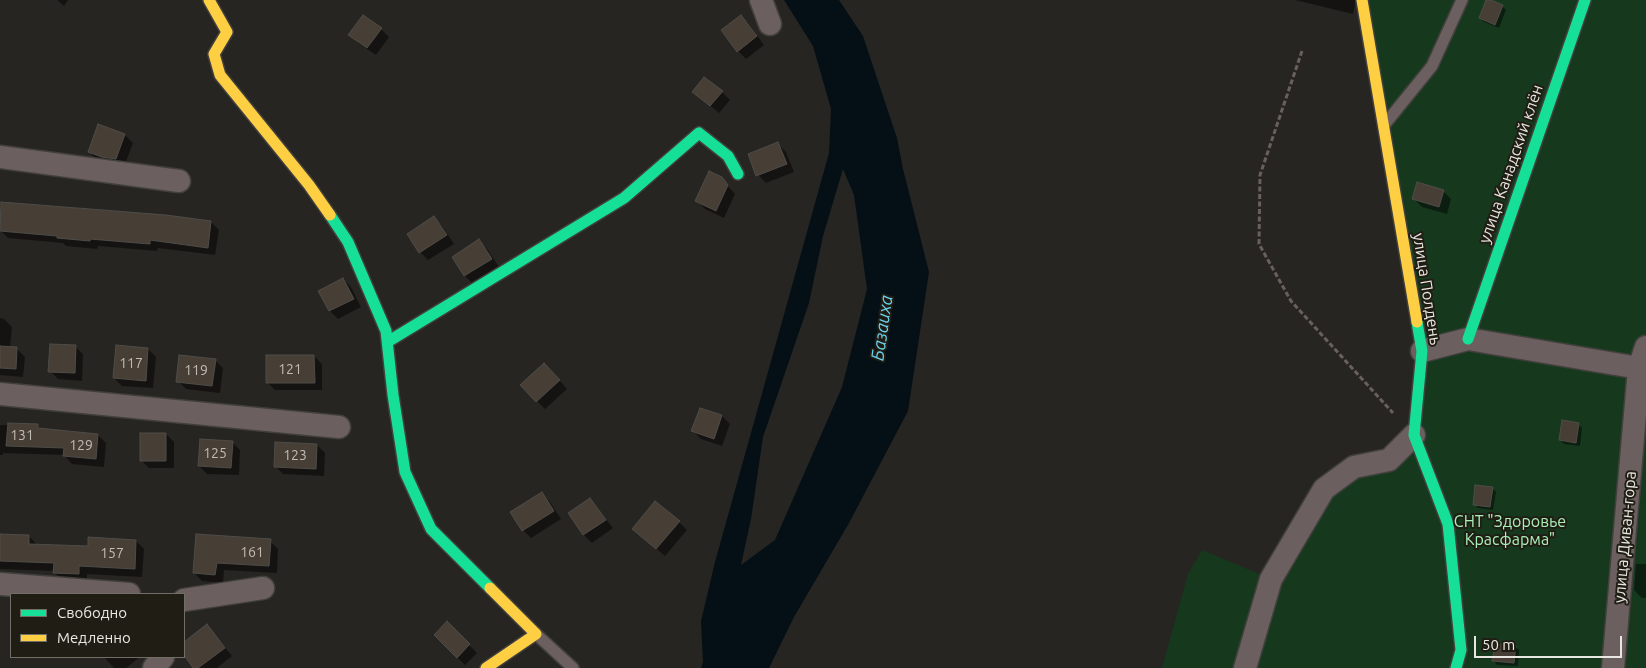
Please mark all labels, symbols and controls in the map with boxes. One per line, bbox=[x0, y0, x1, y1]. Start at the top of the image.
street label: улица Канадский клён bbox=[1475, 82, 1547, 246]
street label: улица Полдень bbox=[1409, 232, 1445, 346]
water label: Базаиха bbox=[867, 294, 897, 362]
house number: 117 bbox=[119, 355, 143, 371]
house number: 121 bbox=[278, 361, 302, 377]
house number: 119 bbox=[184, 362, 208, 378]
house number: 131 bbox=[10, 427, 34, 443]
house number: 129 bbox=[69, 437, 93, 453]
house number: 125 bbox=[203, 445, 227, 461]
house number: 123 bbox=[283, 447, 307, 463]
street label: улица Диван-гора bbox=[1610, 470, 1640, 604]
park label: СНТ "Здоровье Красфарма" bbox=[1454, 512, 1566, 550]
house number: 161 bbox=[240, 544, 264, 560]
house number: 157 bbox=[100, 545, 124, 561]
legend bbox=[10, 593, 185, 658]
text: Свободно bbox=[57, 604, 127, 621]
scale bar bbox=[1476, 626, 1624, 658]
text: Медленно bbox=[57, 629, 131, 646]
text: 50 m bbox=[1482, 636, 1515, 653]

